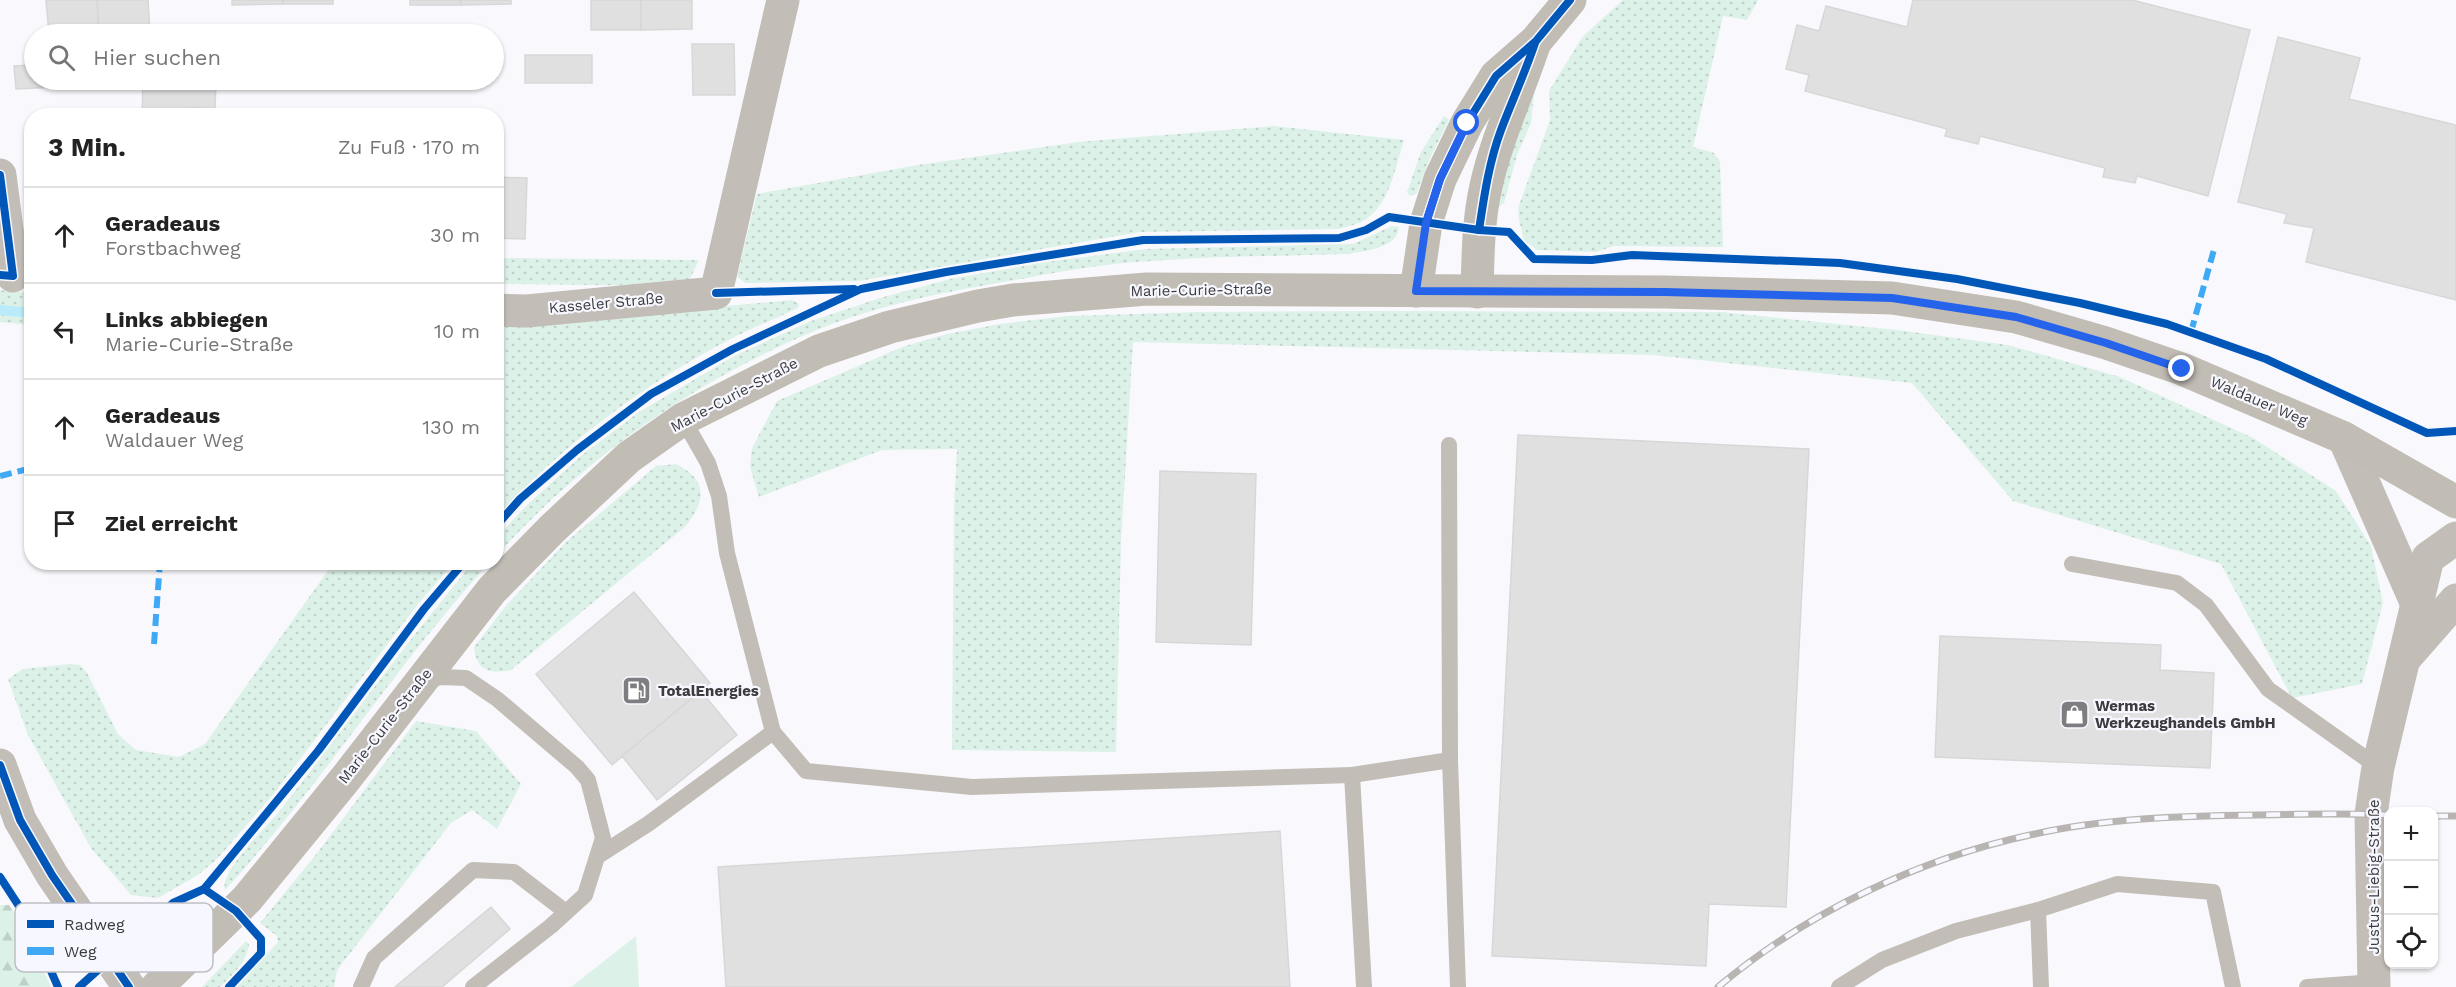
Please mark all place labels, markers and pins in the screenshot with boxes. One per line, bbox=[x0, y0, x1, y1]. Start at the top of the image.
fuel station icon: TotalEnergies bbox=[621, 675, 653, 707]
place label: TotalEnergies bbox=[658, 682, 759, 700]
place label: Wermas Werkzeughandels GmbH bbox=[2095, 697, 2276, 732]
shop icon: Wermas Werkzeughandels GmbH bbox=[2058, 699, 2090, 731]

